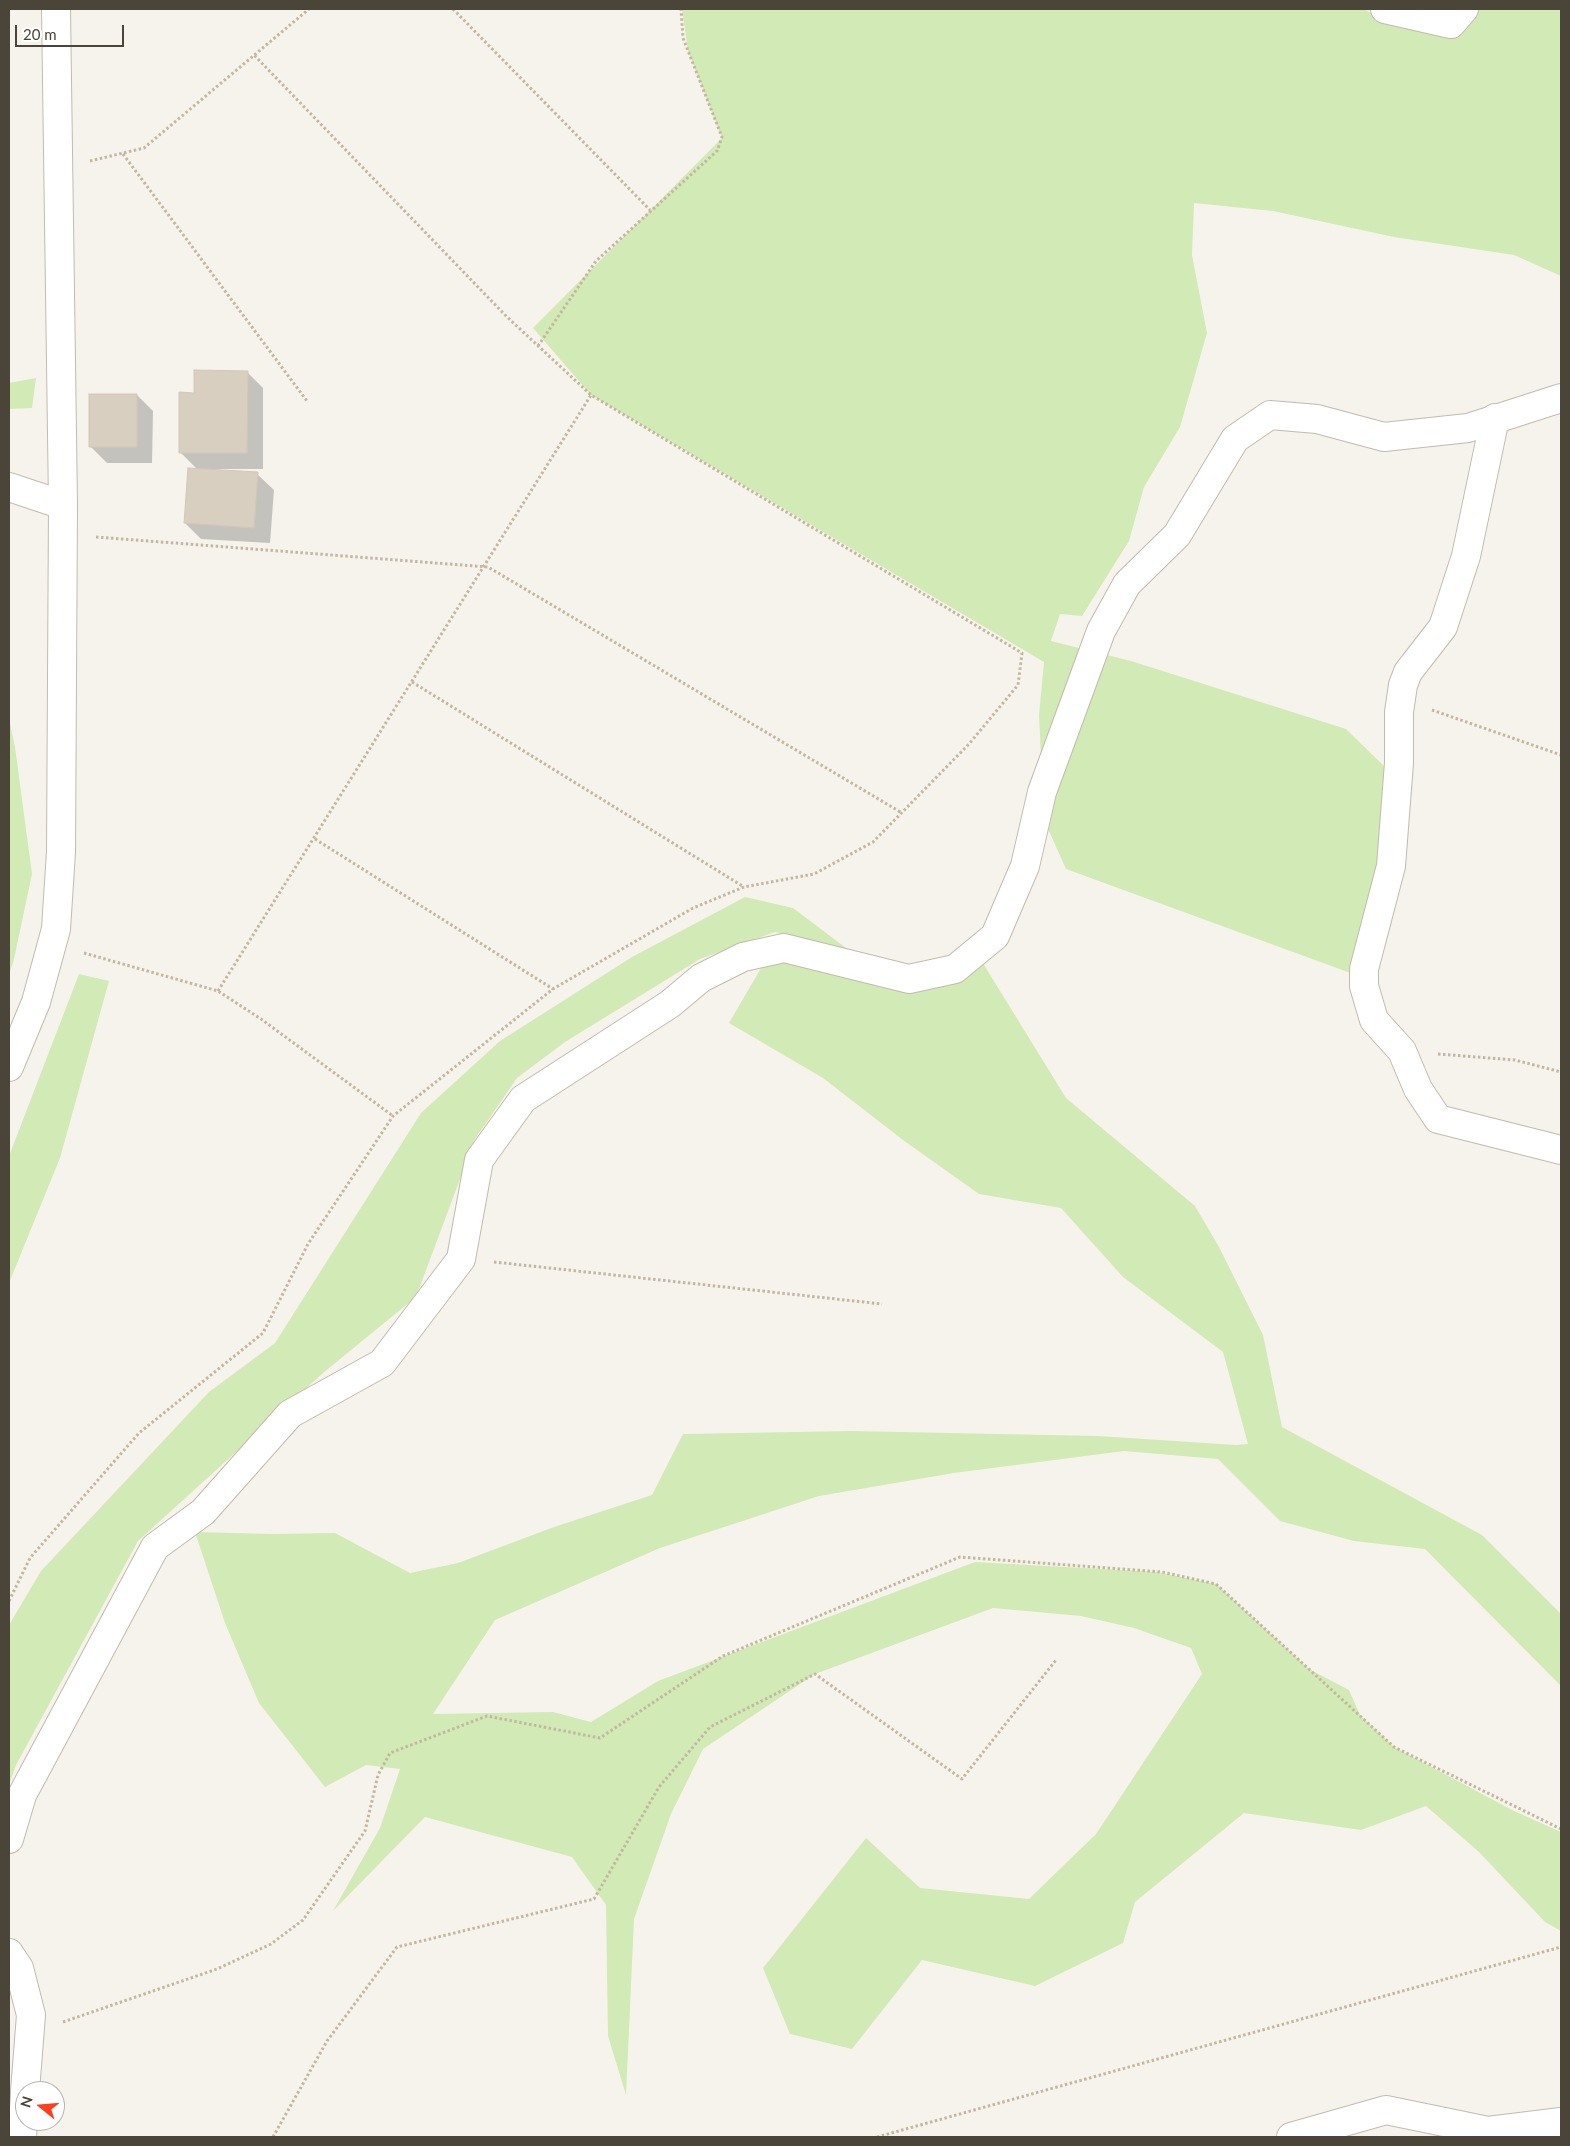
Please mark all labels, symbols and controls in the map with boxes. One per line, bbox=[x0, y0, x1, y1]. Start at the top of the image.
scale bar bbox=[18, 15, 126, 47]
text: 20 m bbox=[23, 25, 57, 43]
north arrow bbox=[15, 2081, 65, 2131]
text: N bbox=[16, 2094, 36, 2109]

